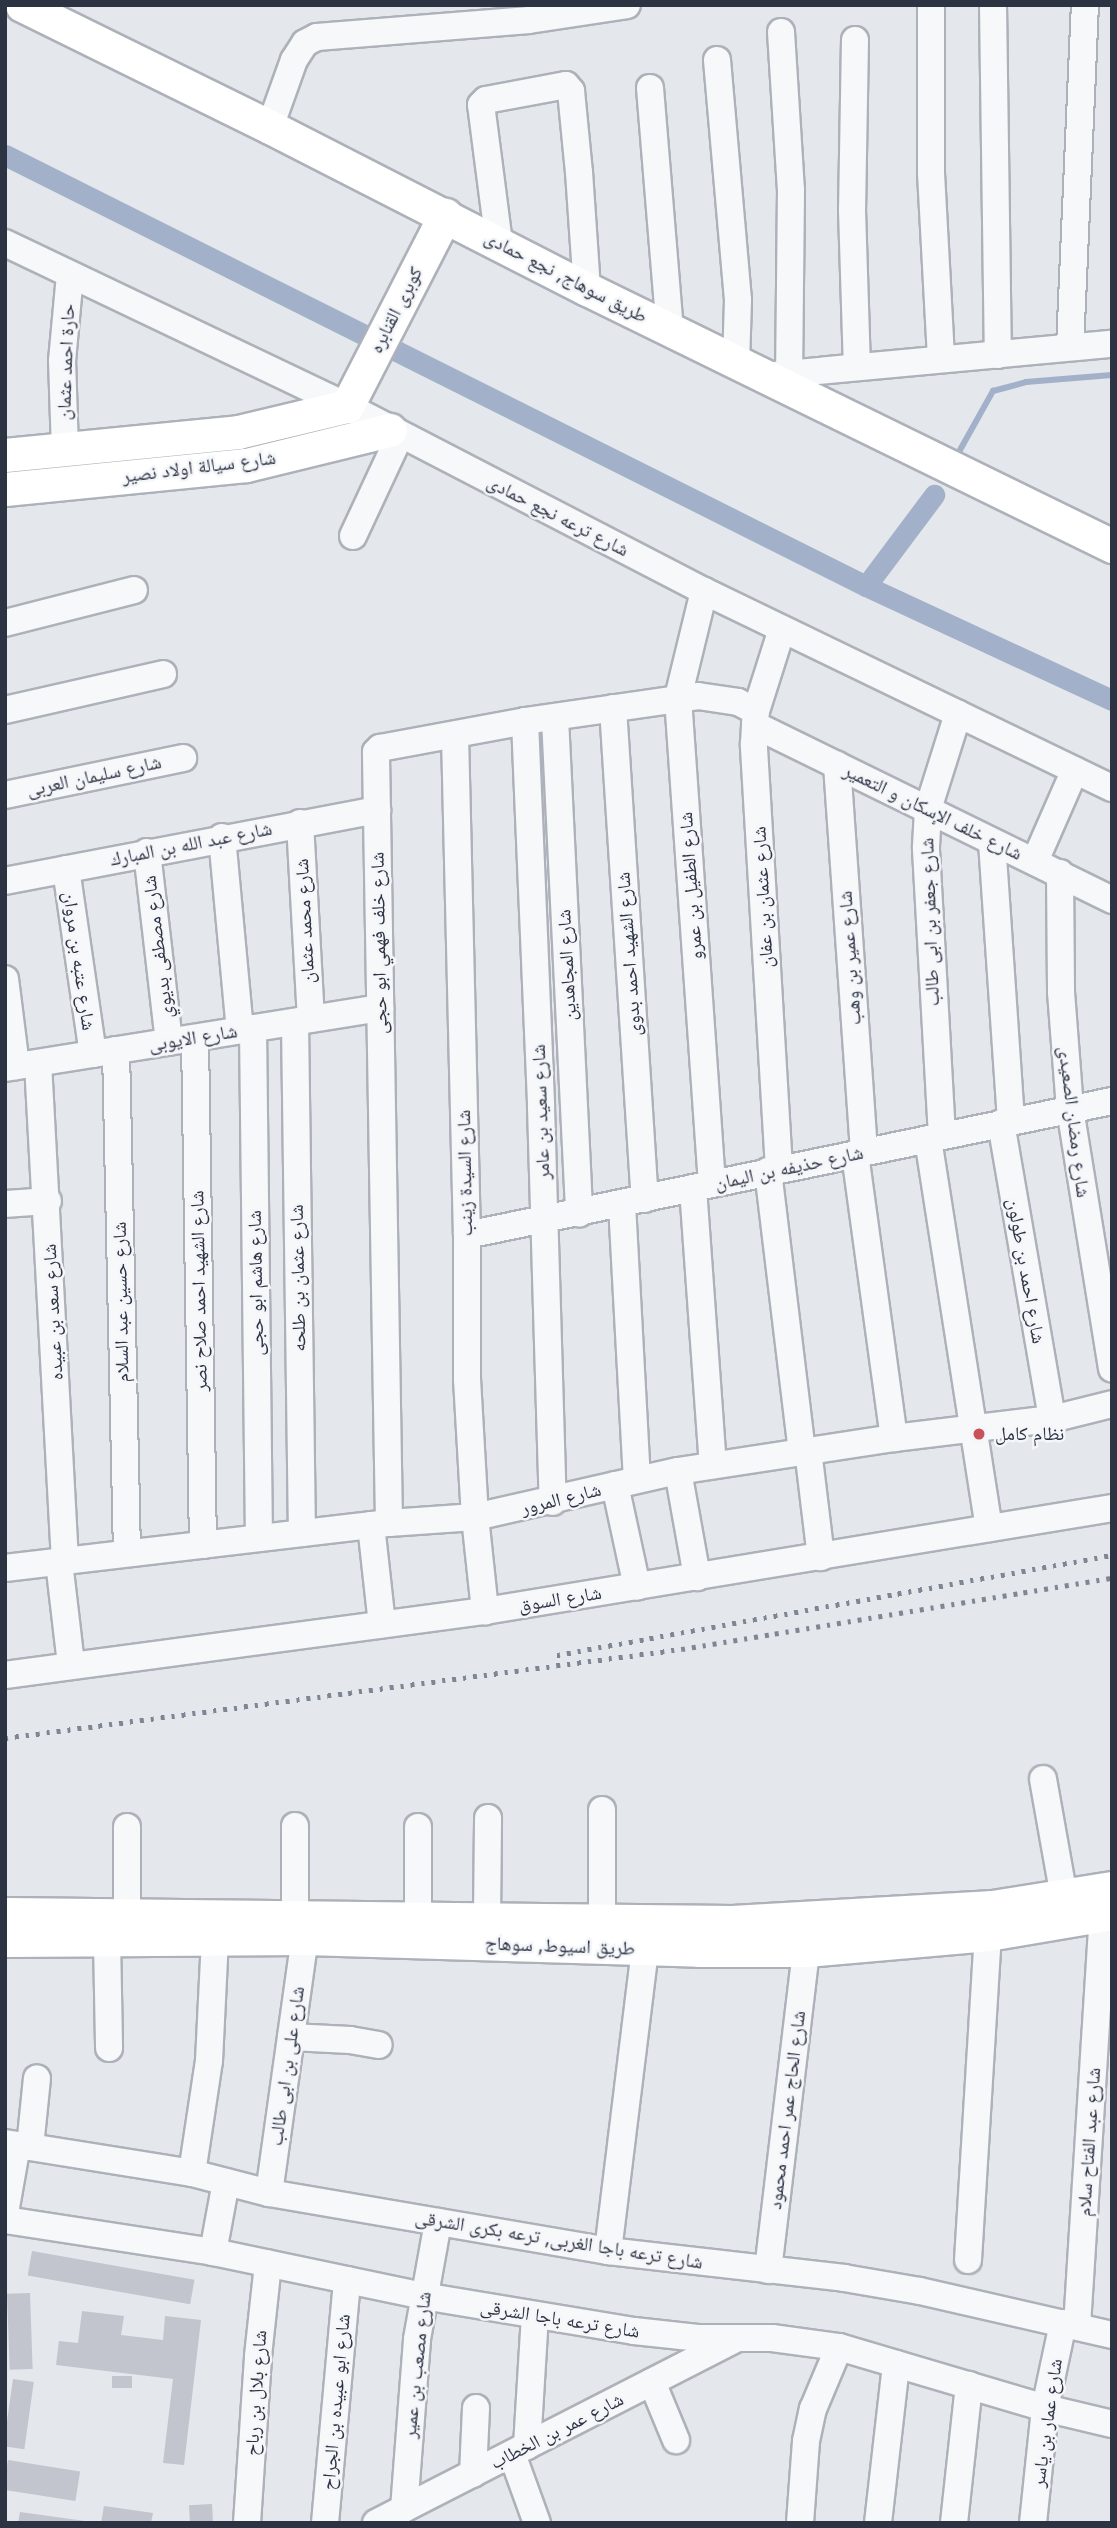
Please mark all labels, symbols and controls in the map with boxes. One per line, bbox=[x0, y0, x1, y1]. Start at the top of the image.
street label: طريق سوهاج, نجع حمادى bbox=[481, 226, 651, 328]
street label: كوبرى القنابره bbox=[365, 263, 427, 357]
street label: حارة احمد عثمان bbox=[53, 303, 79, 421]
street label: شارع سيالة اولاد نصير bbox=[121, 446, 277, 488]
street label: شارع ترعه نجع حمادى bbox=[483, 470, 633, 562]
street label: شارع سليمان العربى bbox=[25, 751, 163, 801]
street label: شارع خلف الإسكان و التعمير bbox=[840, 759, 1026, 865]
street label: شارع الطفيل بن عمرو bbox=[674, 811, 708, 961]
street label: شارع عبد الله بن المبارك bbox=[108, 817, 274, 871]
street label: شارع عثمان بن عفان bbox=[748, 826, 778, 968]
street label: شارع جعفر بن ابى طالب bbox=[916, 837, 944, 1007]
street label: شارع خلف فهمي ابو حجى bbox=[366, 852, 392, 1034]
street label: شارع محمد عثمان bbox=[290, 858, 320, 984]
street label: شارع الشهيد احمد بدوى bbox=[612, 871, 646, 1037]
street label: شارع مصطفى بديوي bbox=[138, 874, 178, 1020]
street label: شارع عتبه بن مروان bbox=[58, 890, 100, 1032]
street label: شارع عمير بن وهب bbox=[834, 890, 866, 1026]
street label: شارع المجاهدين bbox=[553, 909, 581, 1021]
street label: شارع الايوبى bbox=[147, 1020, 239, 1056]
street label: شارع سعيد بن عامر bbox=[527, 1044, 555, 1180]
street label: شارع رمضان الصعيدى bbox=[1053, 1045, 1095, 1199]
street label: شارع السيدة زينب bbox=[452, 1110, 478, 1236]
street label: شارع حذيفه بن اليمان bbox=[713, 1141, 865, 1195]
street label: شارع الشهيد احمد صلاح نصر bbox=[186, 1190, 212, 1392]
street label: شارع احمد بن طولون bbox=[1002, 1196, 1050, 1346]
street label: شارع عثمان بن طلحه bbox=[285, 1204, 311, 1352]
street label: شارع هاشم ابو حجى bbox=[243, 1210, 269, 1356]
street label: شارع حسين عبد السلام bbox=[108, 1221, 134, 1383]
street label: شارع سعد بن عبيده bbox=[38, 1243, 68, 1381]
place label: نظام كامل bbox=[995, 1423, 1064, 1445]
marker: نظام كامل bbox=[969, 1424, 989, 1444]
street label: شارع المرور bbox=[519, 1478, 603, 1520]
street label: شارع السوق bbox=[517, 1581, 603, 1617]
street label: طريق اسيوط, سوهاج bbox=[484, 1932, 636, 1960]
street label: شارع على بن ابى طالب bbox=[265, 1985, 309, 2147]
street label: شارع الحاج عمر احمد محمود bbox=[763, 2009, 811, 2211]
street label: شارع عبد الفتاح سلام bbox=[1072, 2067, 1106, 2217]
street label: شارع ترعه باجا الغربى, ترعه بكرى الشرقى bbox=[414, 2206, 704, 2274]
street label: شارع مصعب بن عمير bbox=[398, 2291, 436, 2439]
street label: شارع ترعه باجا الشرقى bbox=[479, 2295, 641, 2343]
street label: شارع ابو عبيده بن الجراح bbox=[317, 2313, 355, 2491]
street label: شارع بلال بن رباح bbox=[240, 2329, 272, 2457]
street label: شارع عمار بن ياسر bbox=[1027, 2357, 1067, 2489]
street label: شارع عمر بن الخطاب bbox=[487, 2388, 627, 2474]

